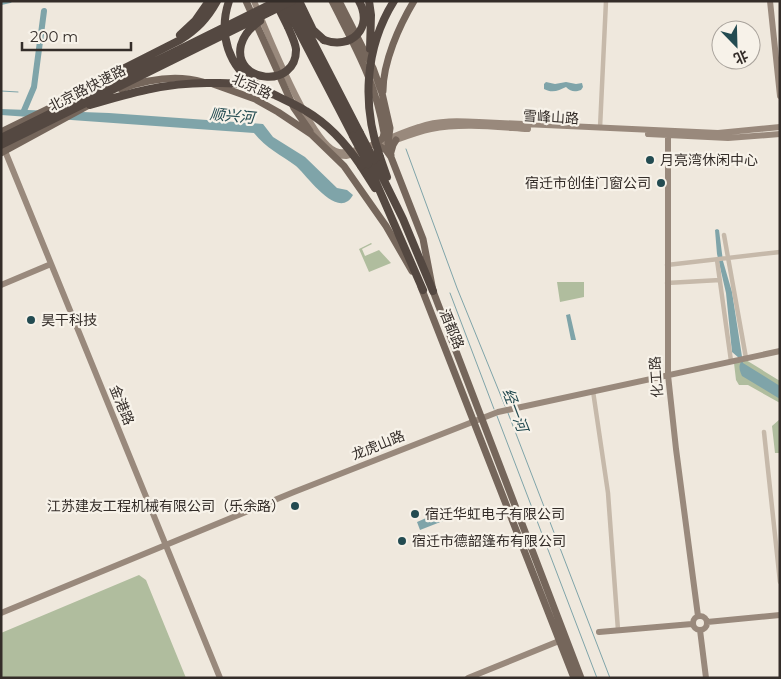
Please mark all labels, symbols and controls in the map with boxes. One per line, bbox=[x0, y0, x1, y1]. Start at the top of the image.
scale bar bbox=[22, 20, 131, 52]
north arrow bbox=[711, 20, 761, 70]
text: 200 m bbox=[30, 27, 78, 46]
text: 北 bbox=[731, 46, 751, 68]
street label: 北京路快速路 bbox=[45, 61, 129, 115]
street label: 北京路 bbox=[229, 69, 275, 103]
water label: 顺兴河 bbox=[209, 104, 258, 127]
street label: 雪峰山路 bbox=[523, 107, 579, 127]
place label: 月亮湾休闲中心 bbox=[660, 151, 758, 169]
marker: 月亮湾休闲中心 bbox=[644, 154, 656, 166]
place label: 宿迁市创佳门窗公司 bbox=[525, 174, 651, 192]
marker: 宿迁市创佳门窗公司 bbox=[655, 177, 667, 189]
street label: 酒都路 bbox=[436, 306, 468, 352]
place label: 昊干科技 bbox=[41, 311, 97, 329]
marker: 昊干科技 bbox=[25, 314, 37, 326]
street label: 化工路 bbox=[646, 355, 666, 399]
street label: 金港路 bbox=[106, 382, 138, 428]
water label: 经一河 bbox=[499, 385, 533, 437]
street label: 龙虎山路 bbox=[349, 426, 407, 464]
place label: 江苏建友工程机械有限公司（乐余路） bbox=[47, 497, 285, 515]
marker: 江苏建友工程机械有限公司（乐余路） bbox=[289, 500, 301, 512]
place label: 宿迁华虹电子有限公司 bbox=[425, 505, 565, 523]
marker: 宿迁华虹电子有限公司 bbox=[409, 508, 421, 520]
place label: 宿迁市德韶篷布有限公司 bbox=[412, 532, 566, 550]
marker: 宿迁市德韶篷布有限公司 bbox=[396, 535, 408, 547]

